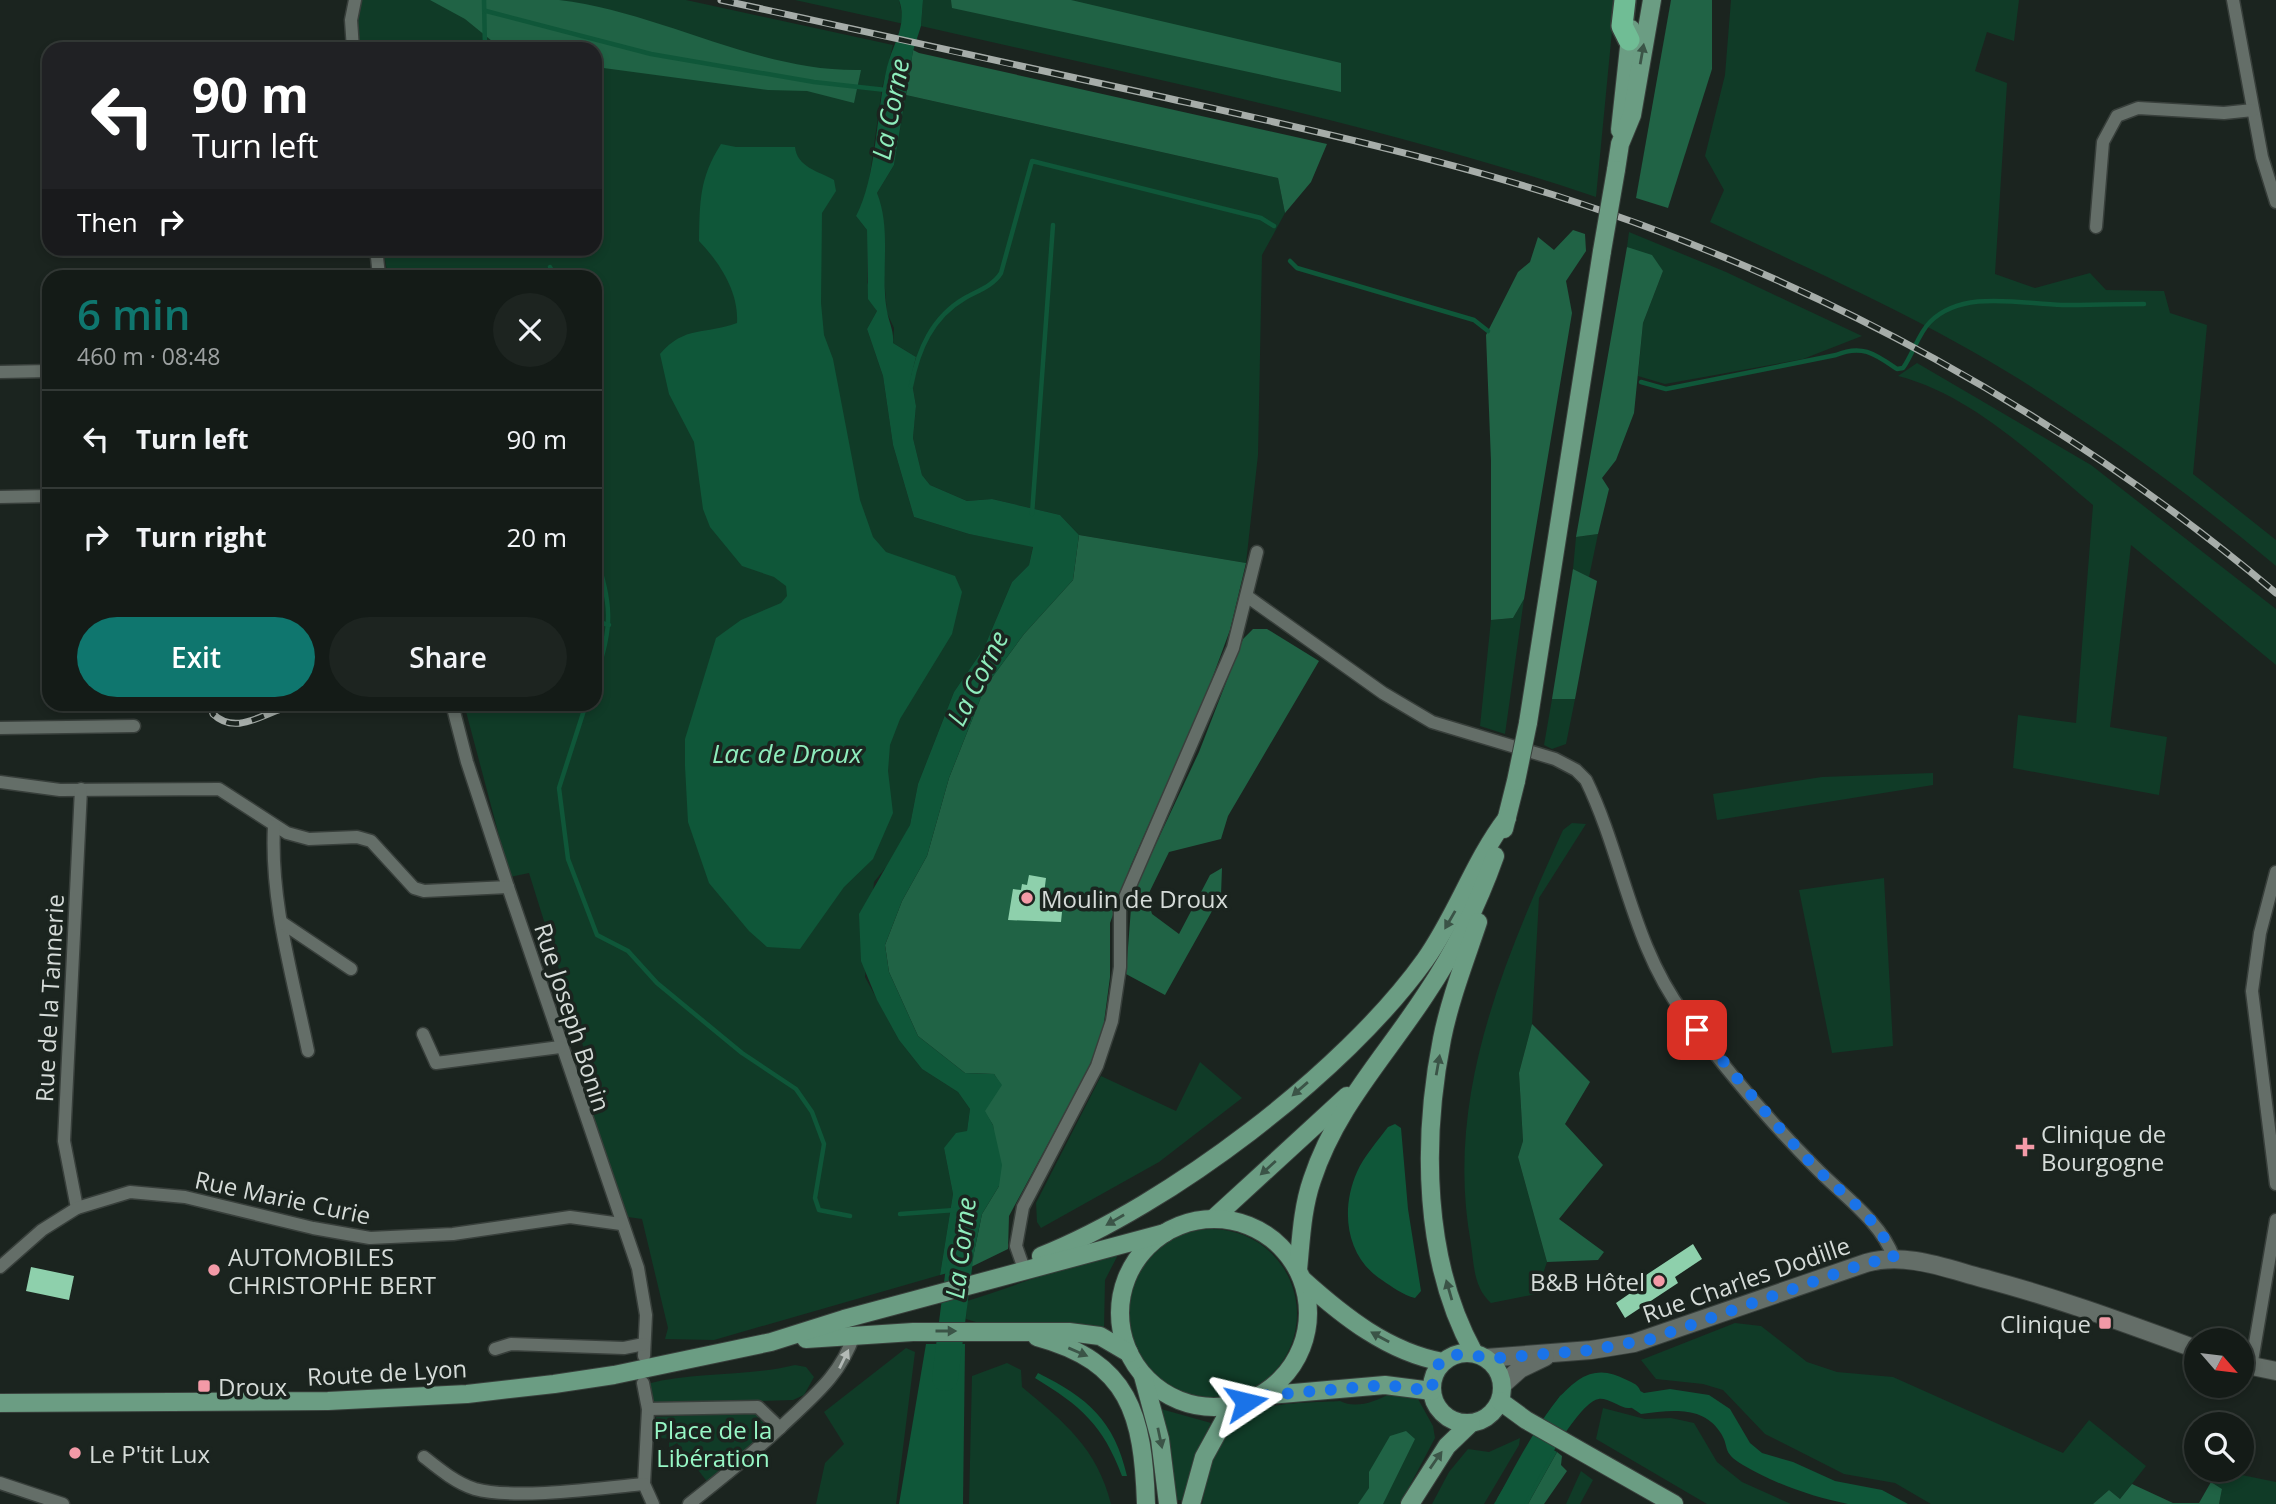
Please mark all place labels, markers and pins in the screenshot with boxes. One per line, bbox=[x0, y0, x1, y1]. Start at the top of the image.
place label: Moulin de Droux bbox=[1041, 882, 1229, 915]
marker: Moulin de Droux bbox=[1019, 890, 1035, 906]
pin bbox=[1667, 1000, 1727, 1060]
place label: Clinique de Bourgogne bbox=[2041, 1117, 2166, 1178]
marker: Clinique de Bourgogne bbox=[2015, 1137, 2035, 1157]
place label: AUTOMOBILES CHRISTOPHE BERT bbox=[228, 1240, 436, 1301]
marker: AUTOMOBILES CHRISTOPHE BERT bbox=[206, 1262, 222, 1278]
place label: B&B Hôtel bbox=[1530, 1265, 1645, 1298]
marker: B&B Hôtel bbox=[1651, 1273, 1667, 1289]
place label: Clinique bbox=[2000, 1307, 2091, 1340]
marker: Clinique bbox=[2097, 1315, 2113, 1331]
place label: Droux bbox=[218, 1370, 287, 1403]
marker: Droux bbox=[196, 1378, 212, 1394]
place label: Le P'tit Lux bbox=[89, 1437, 211, 1470]
marker: Le P'tit Lux bbox=[67, 1445, 83, 1461]

